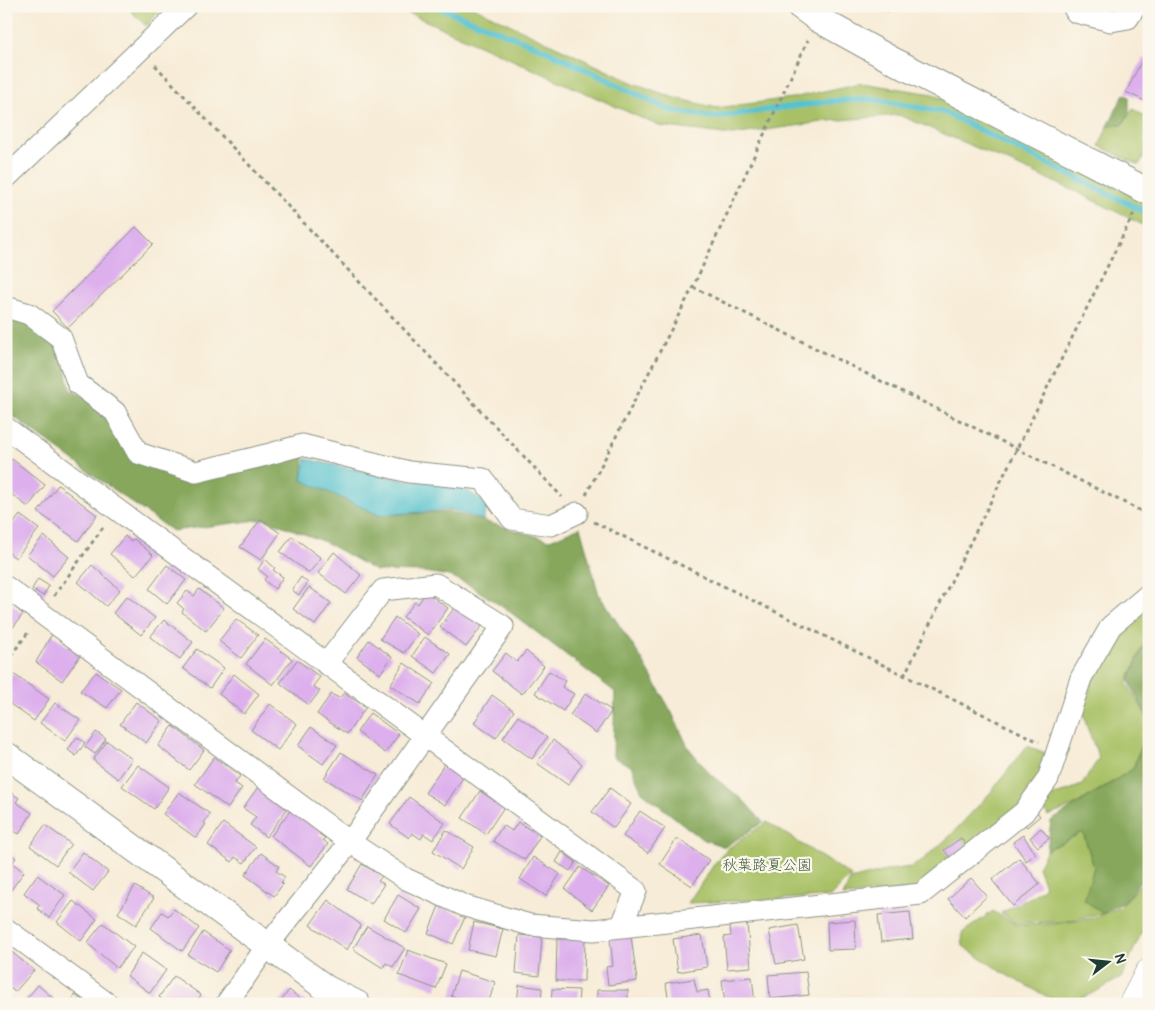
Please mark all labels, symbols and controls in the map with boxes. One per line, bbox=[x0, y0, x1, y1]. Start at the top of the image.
park label: 秋葉路夏公園 bbox=[722, 856, 812, 875]
north arrow bbox=[1082, 938, 1132, 988]
text: N bbox=[1111, 952, 1129, 965]

